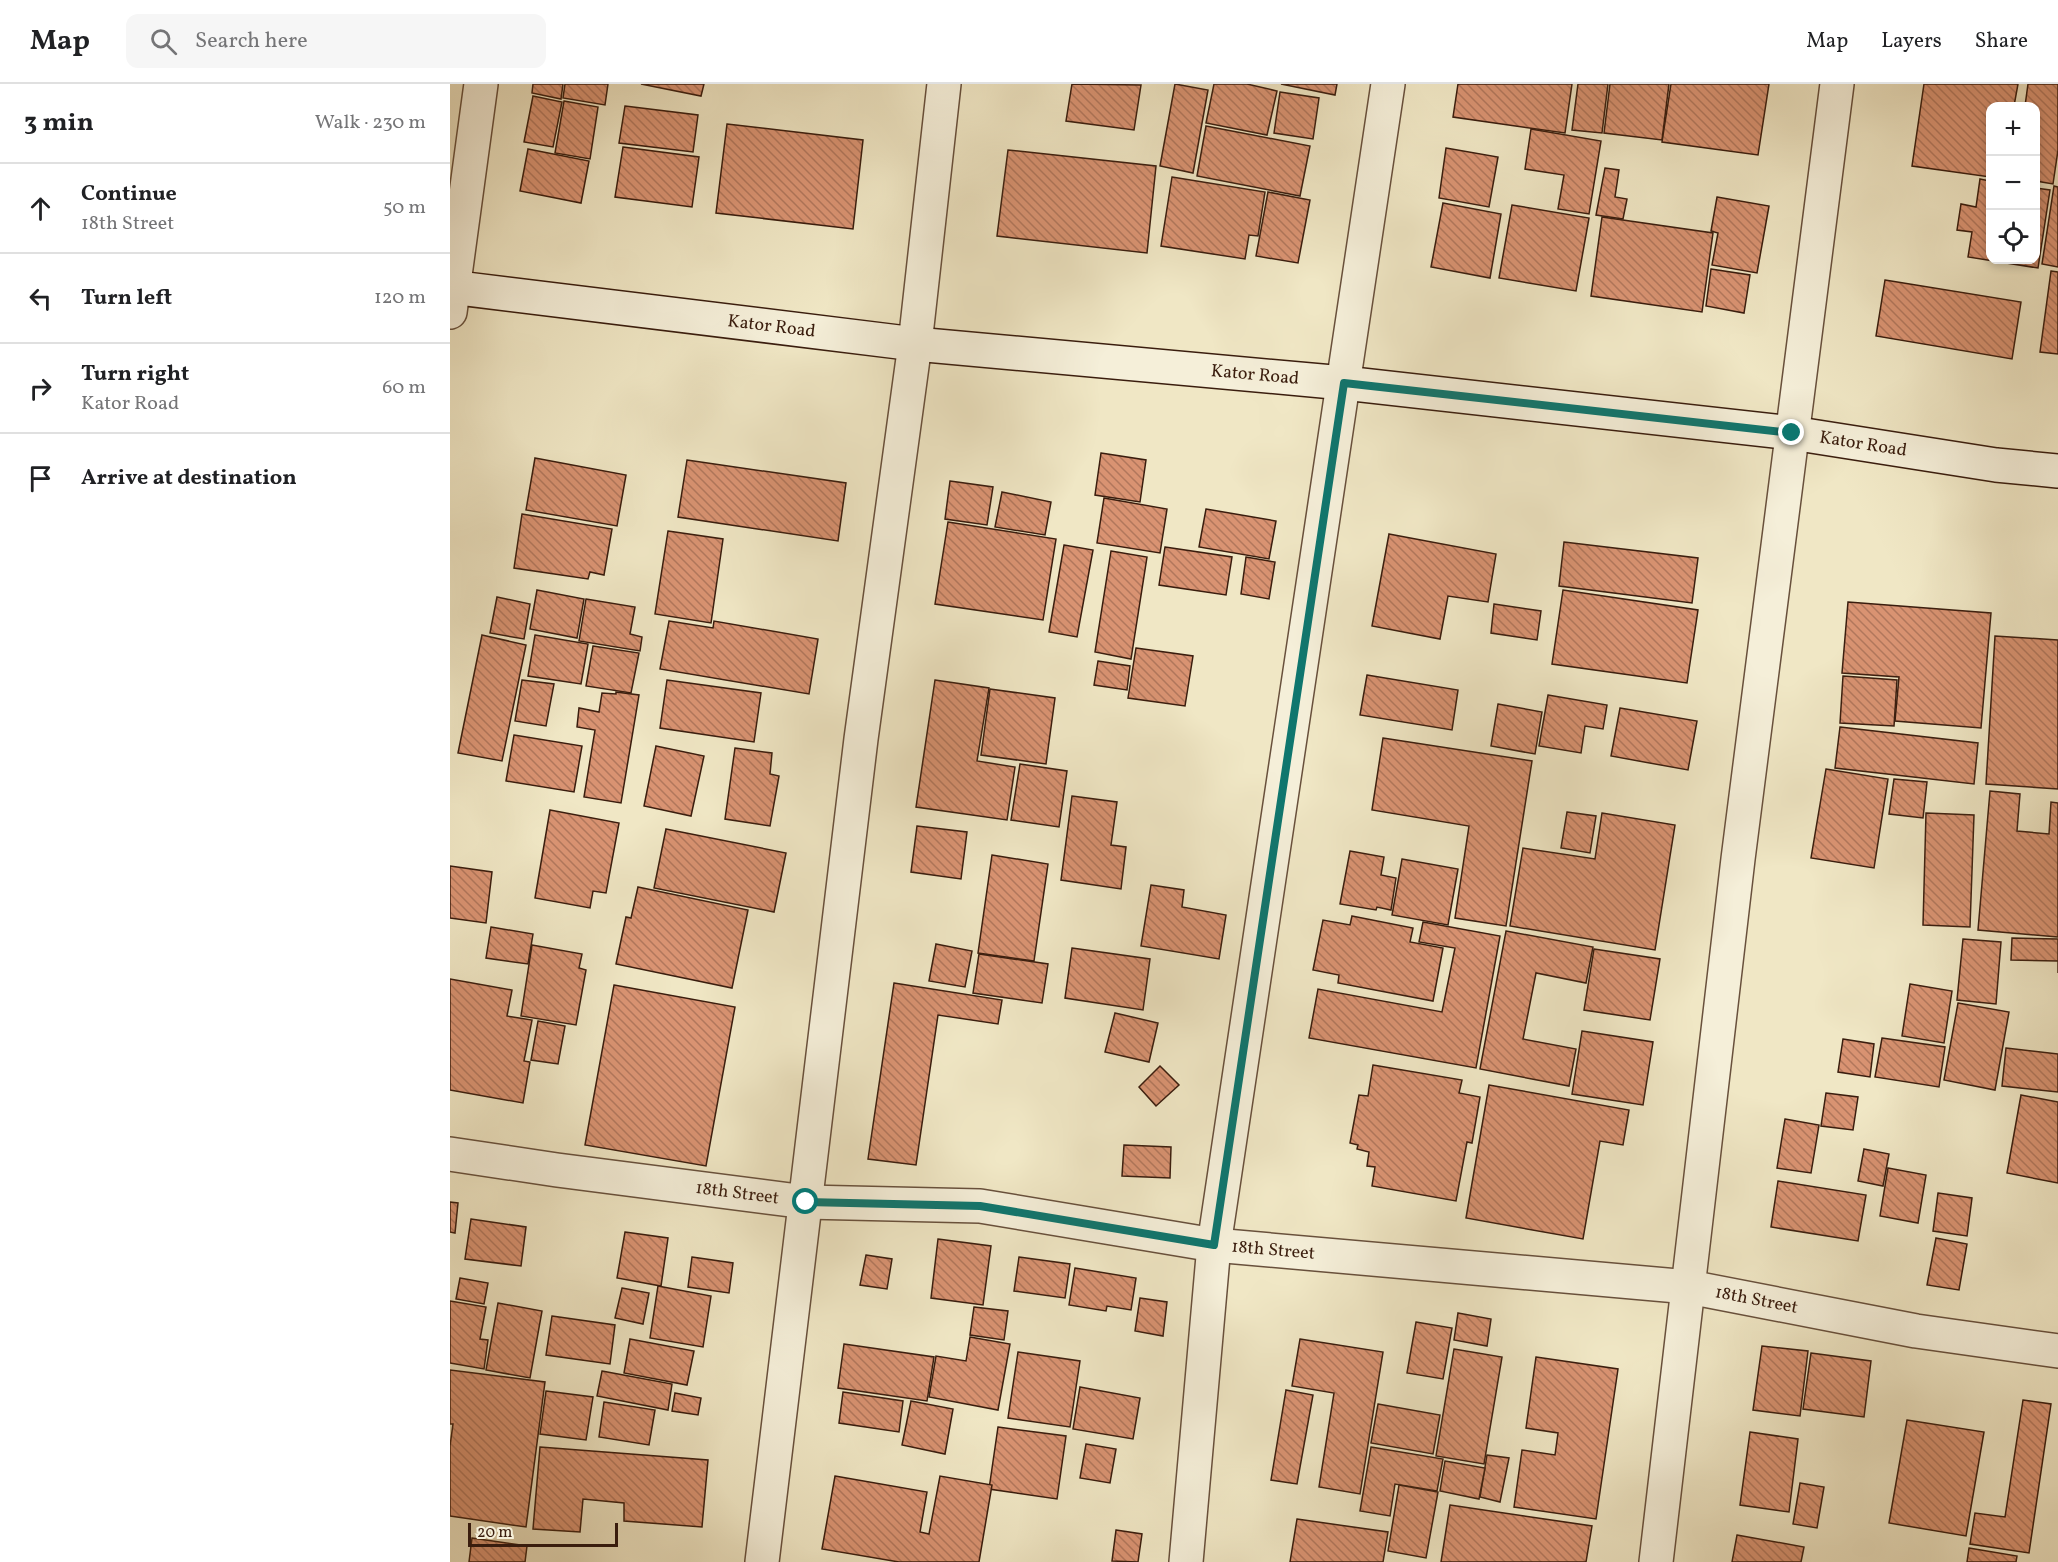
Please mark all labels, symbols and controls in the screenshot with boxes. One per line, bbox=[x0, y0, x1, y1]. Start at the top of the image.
search box bbox=[126, 14, 546, 68]
text: Map bbox=[30, 22, 90, 61]
icon: search bbox=[147, 25, 180, 58]
text: Search here bbox=[195, 26, 308, 57]
text: Map bbox=[1806, 27, 1848, 56]
text: Layers bbox=[1881, 27, 1942, 56]
text: Share bbox=[1975, 27, 2028, 56]
map controls bbox=[1986, 102, 2040, 264]
button: + bbox=[1986, 102, 2040, 156]
text: 3 min bbox=[24, 105, 94, 141]
text: Walk · 230 m bbox=[315, 109, 426, 137]
button: − bbox=[1986, 156, 2040, 210]
text: Continue bbox=[81, 179, 177, 210]
icon: ahead bbox=[24, 192, 57, 225]
text: 50 m bbox=[383, 194, 426, 222]
text: 18th Street bbox=[81, 210, 174, 238]
button: locate bbox=[1986, 210, 2040, 264]
icon: left bbox=[24, 282, 57, 315]
text: Turn left bbox=[81, 283, 172, 314]
text: 120 m bbox=[374, 284, 426, 312]
street label: Kator Road bbox=[726, 309, 817, 344]
street label: Kator Road bbox=[1210, 358, 1300, 391]
text: Turn right bbox=[81, 359, 189, 390]
icon: right bbox=[24, 372, 57, 405]
text: 60 m bbox=[382, 374, 426, 402]
text: Kator Road bbox=[81, 390, 179, 418]
route end bbox=[1778, 419, 1804, 445]
street label: Kator Road bbox=[1817, 425, 1909, 463]
icon: arrive bbox=[24, 462, 57, 495]
text: Arrive at destination bbox=[81, 463, 297, 494]
street label: 18th Street bbox=[694, 1175, 781, 1211]
route start bbox=[792, 1188, 818, 1214]
street label: 18th Street bbox=[1230, 1234, 1316, 1266]
street label: 18th Street bbox=[1713, 1280, 1800, 1320]
scale bar bbox=[468, 1520, 618, 1548]
text: 20 m bbox=[477, 1522, 512, 1544]

